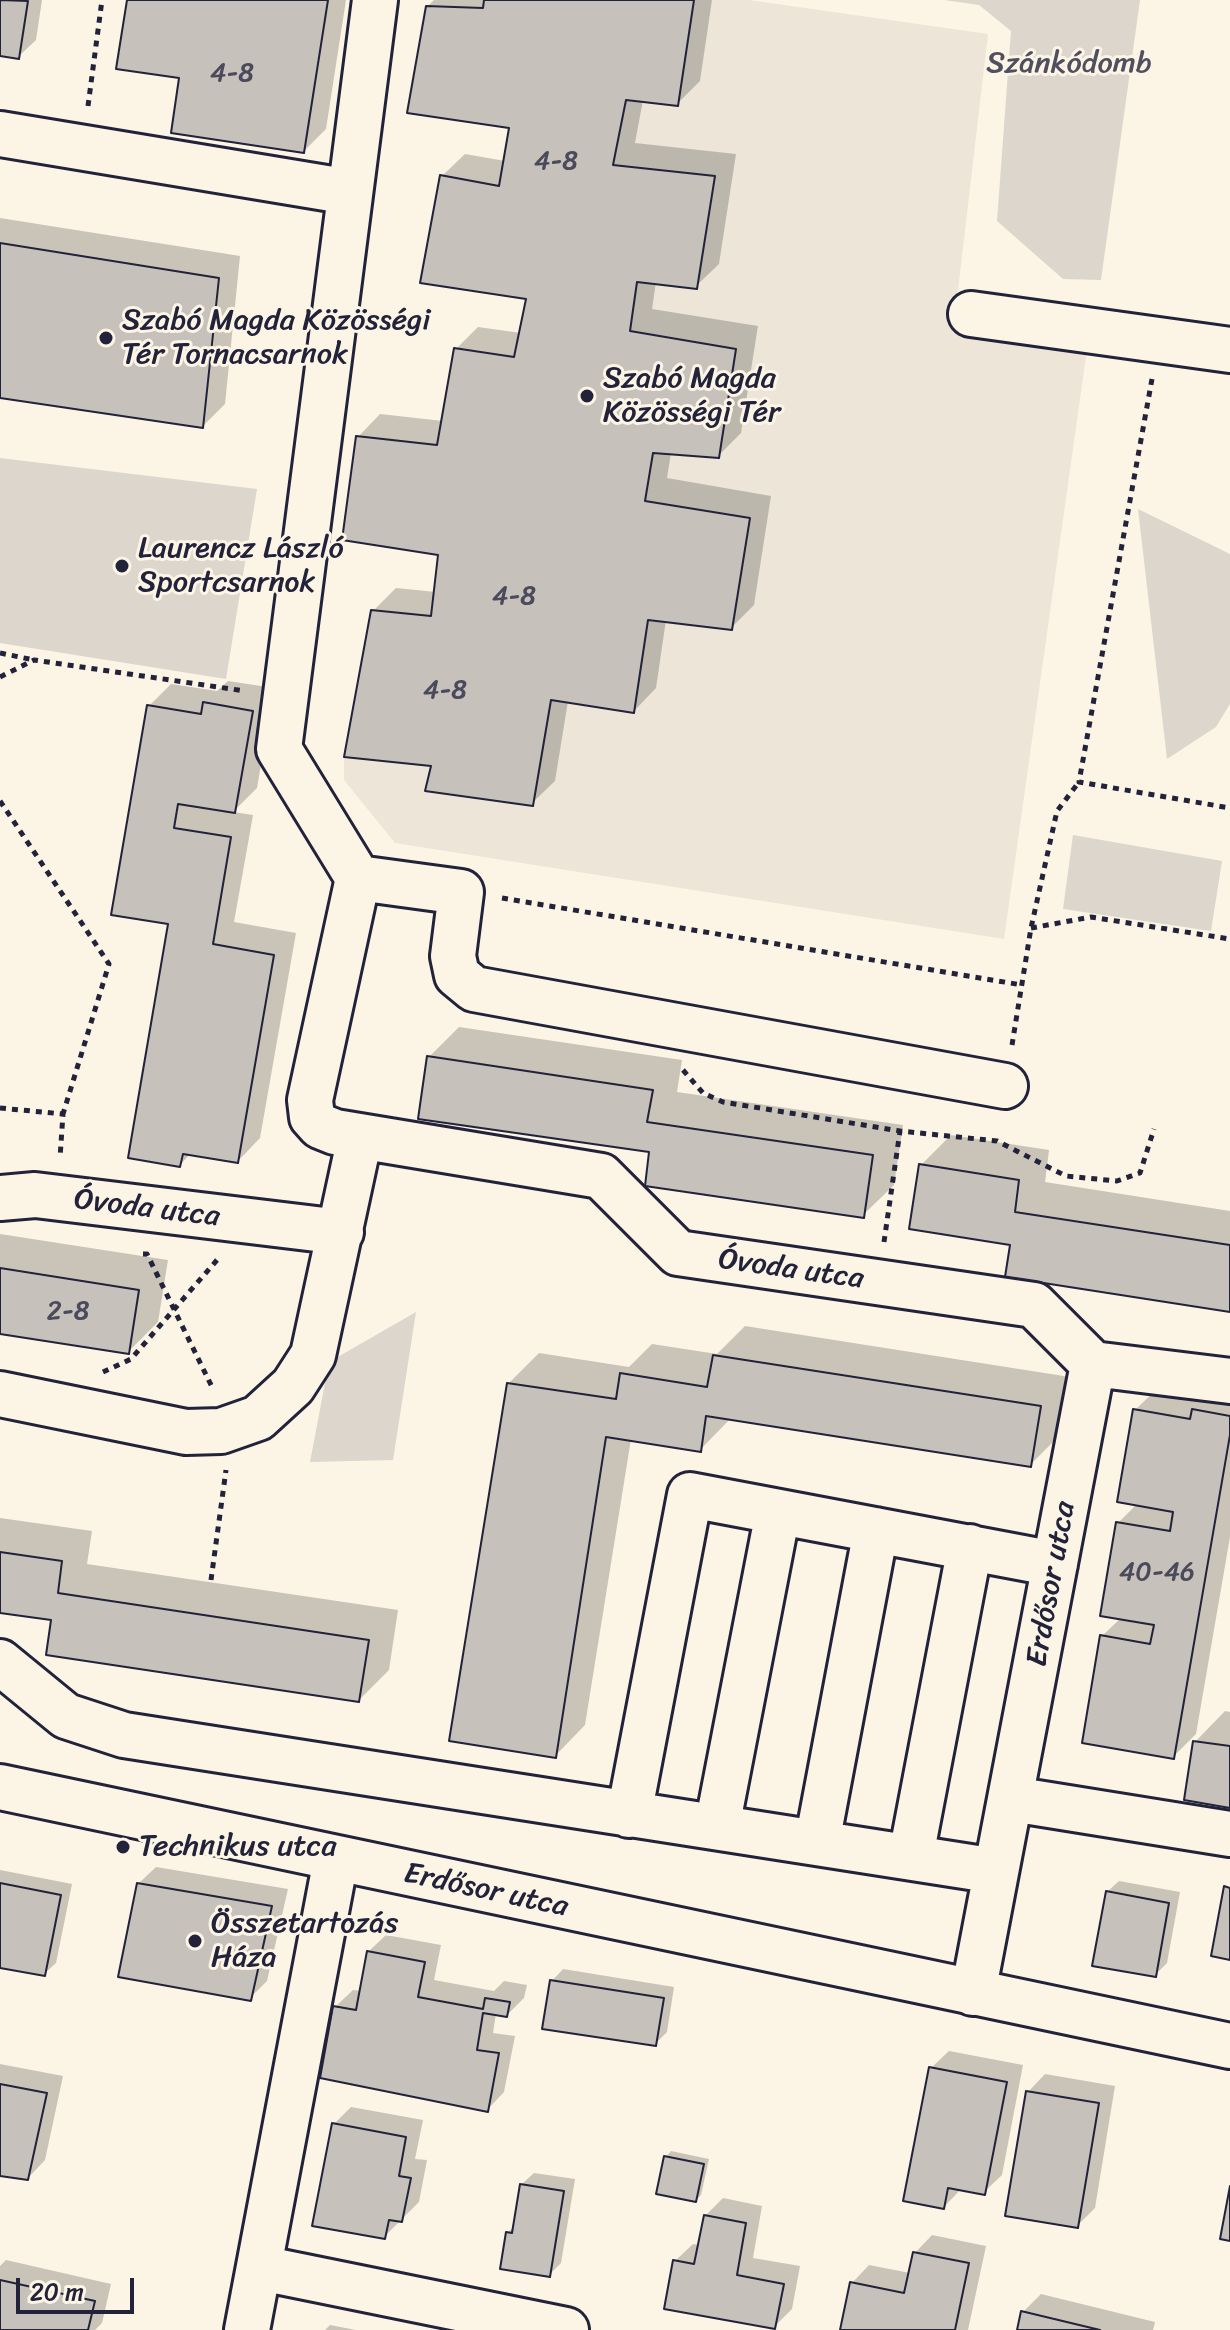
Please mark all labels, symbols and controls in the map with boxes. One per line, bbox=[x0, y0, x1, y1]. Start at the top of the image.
park label: Szánkódomb bbox=[986, 46, 1152, 82]
house number: 4-8 bbox=[210, 58, 254, 90]
house number: 4-8 bbox=[534, 146, 578, 178]
place label: Szabó Magda Közösségi Tér Tornacsarnok bbox=[122, 303, 430, 374]
marker: Szabó Magda Közösségi Tér Tornacsarnok bbox=[97, 329, 115, 347]
place label: Szabó Magda Közösségi Tér bbox=[603, 361, 780, 432]
marker: Szabó Magda Közösségi Tér bbox=[578, 387, 596, 405]
place label: Laurencz László Sportcsarnok bbox=[138, 531, 344, 602]
marker: Laurencz László Sportcsarnok bbox=[113, 557, 131, 575]
house number: 4-8 bbox=[492, 581, 536, 613]
house number: 4-8 bbox=[423, 675, 467, 707]
street label: Óvoda utca bbox=[72, 1182, 222, 1236]
street label: Óvoda utca bbox=[716, 1242, 866, 1298]
house number: 2-8 bbox=[47, 1296, 89, 1328]
street label: Erdősor utca bbox=[1020, 1499, 1084, 1669]
house number: 40-46 bbox=[1119, 1557, 1195, 1589]
place label: Technikus utca bbox=[139, 1829, 336, 1865]
marker: Technikus utca bbox=[114, 1838, 132, 1856]
street label: Erdősor utca bbox=[401, 1856, 571, 1926]
place label: Összetartozás Háza bbox=[211, 1906, 398, 1976]
marker: Összetartozás Háza bbox=[186, 1932, 204, 1950]
scale bar bbox=[20, 2262, 138, 2312]
text: 20 m bbox=[30, 2271, 84, 2313]

